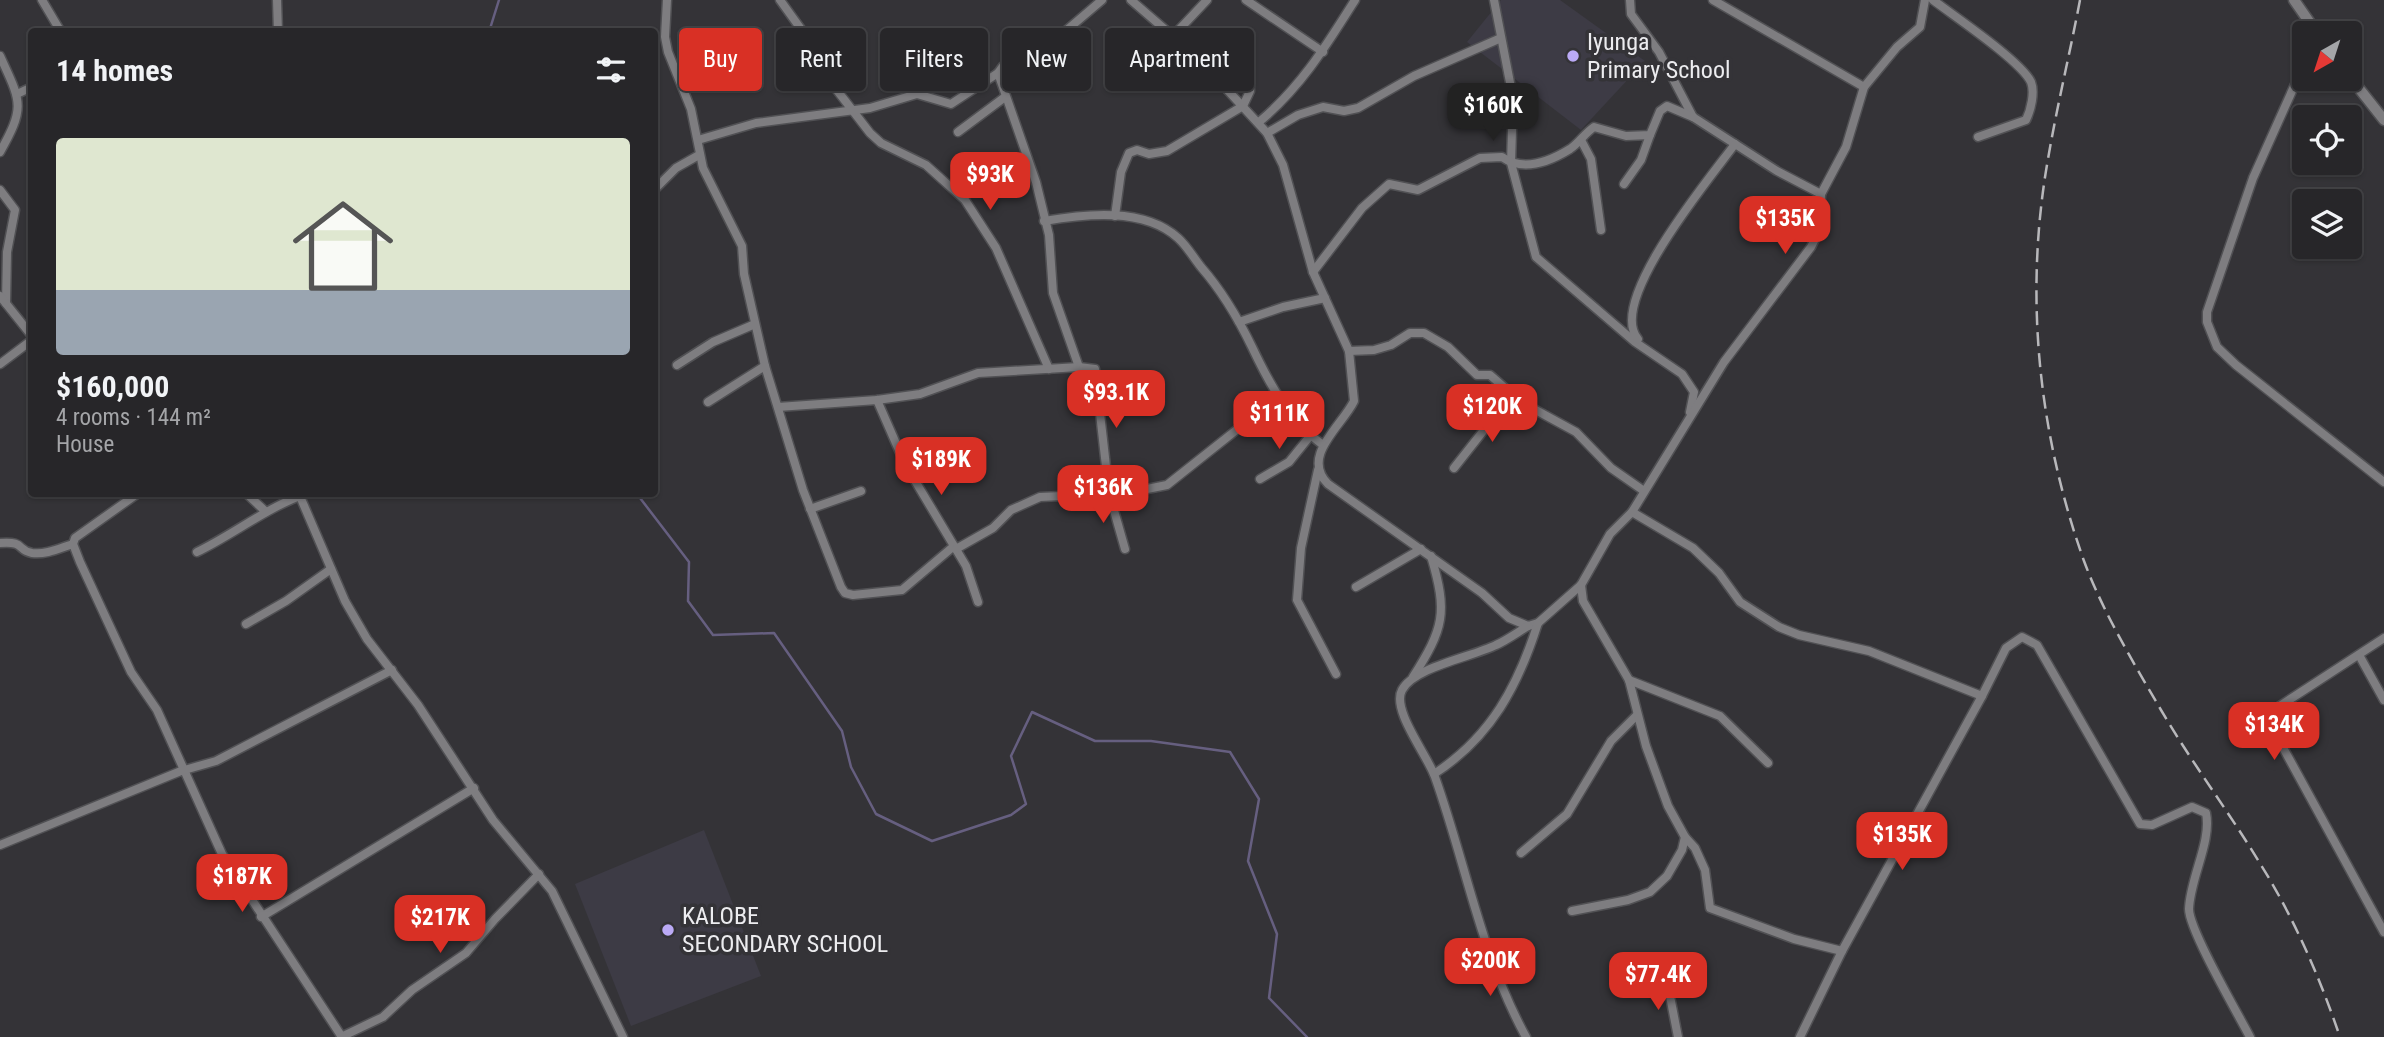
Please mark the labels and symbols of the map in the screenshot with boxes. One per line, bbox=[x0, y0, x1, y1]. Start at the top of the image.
north arrow bbox=[2292, 21, 2362, 91]
place label: Iyunga Primary School bbox=[1587, 28, 1730, 84]
marker: Iyunga Primary School bbox=[1565, 48, 1581, 64]
pin: $160K bbox=[1444, 83, 1542, 143]
pin: $93K bbox=[949, 152, 1031, 212]
pin: $135K bbox=[1736, 196, 1834, 256]
pin: $93.1K bbox=[1059, 370, 1173, 430]
pin: $120K bbox=[1443, 384, 1541, 444]
pin: $111K bbox=[1230, 392, 1328, 451]
pin: $189K bbox=[892, 438, 990, 497]
pin: $136K bbox=[1054, 466, 1152, 525]
pin: $134K bbox=[2225, 702, 2323, 762]
pin: $135K bbox=[1853, 812, 1951, 872]
pin: $187K bbox=[193, 855, 291, 914]
pin: $217K bbox=[391, 895, 489, 955]
place label: KALOBE SECONDARY SCHOOL bbox=[682, 902, 888, 958]
marker: KALOBE SECONDARY SCHOOL bbox=[660, 922, 676, 938]
pin: $200K bbox=[1441, 939, 1539, 998]
pin: $77.4K bbox=[1601, 953, 1715, 1012]

